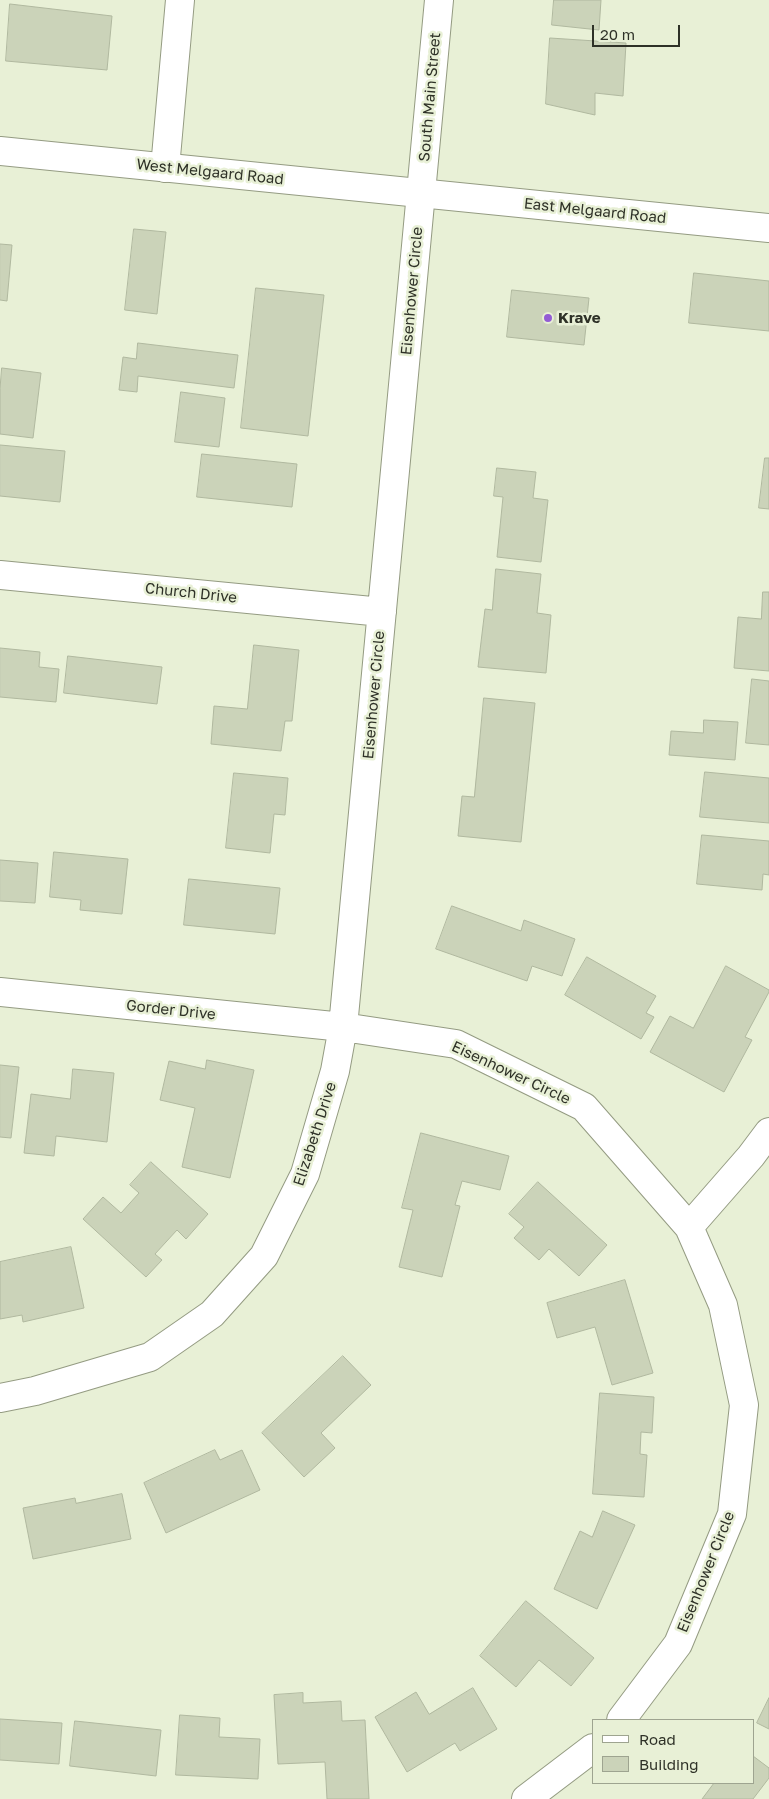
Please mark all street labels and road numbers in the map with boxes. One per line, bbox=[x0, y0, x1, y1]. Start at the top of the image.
street label: South Main Street bbox=[415, 32, 445, 162]
street label: West Melgaard Road bbox=[135, 155, 285, 189]
street label: East Melgaard Road bbox=[523, 195, 667, 227]
street label: Eisenhower Circle bbox=[397, 226, 427, 356]
street label: Church Drive bbox=[144, 579, 238, 607]
street label: Eisenhower Circle bbox=[359, 630, 389, 760]
street label: Gorder Drive bbox=[125, 996, 217, 1024]
street label: Eisenhower Circle bbox=[449, 1038, 573, 1108]
street label: Elizabeth Drive bbox=[290, 1080, 340, 1188]
street label: Eisenhower Circle bbox=[674, 1509, 738, 1635]

